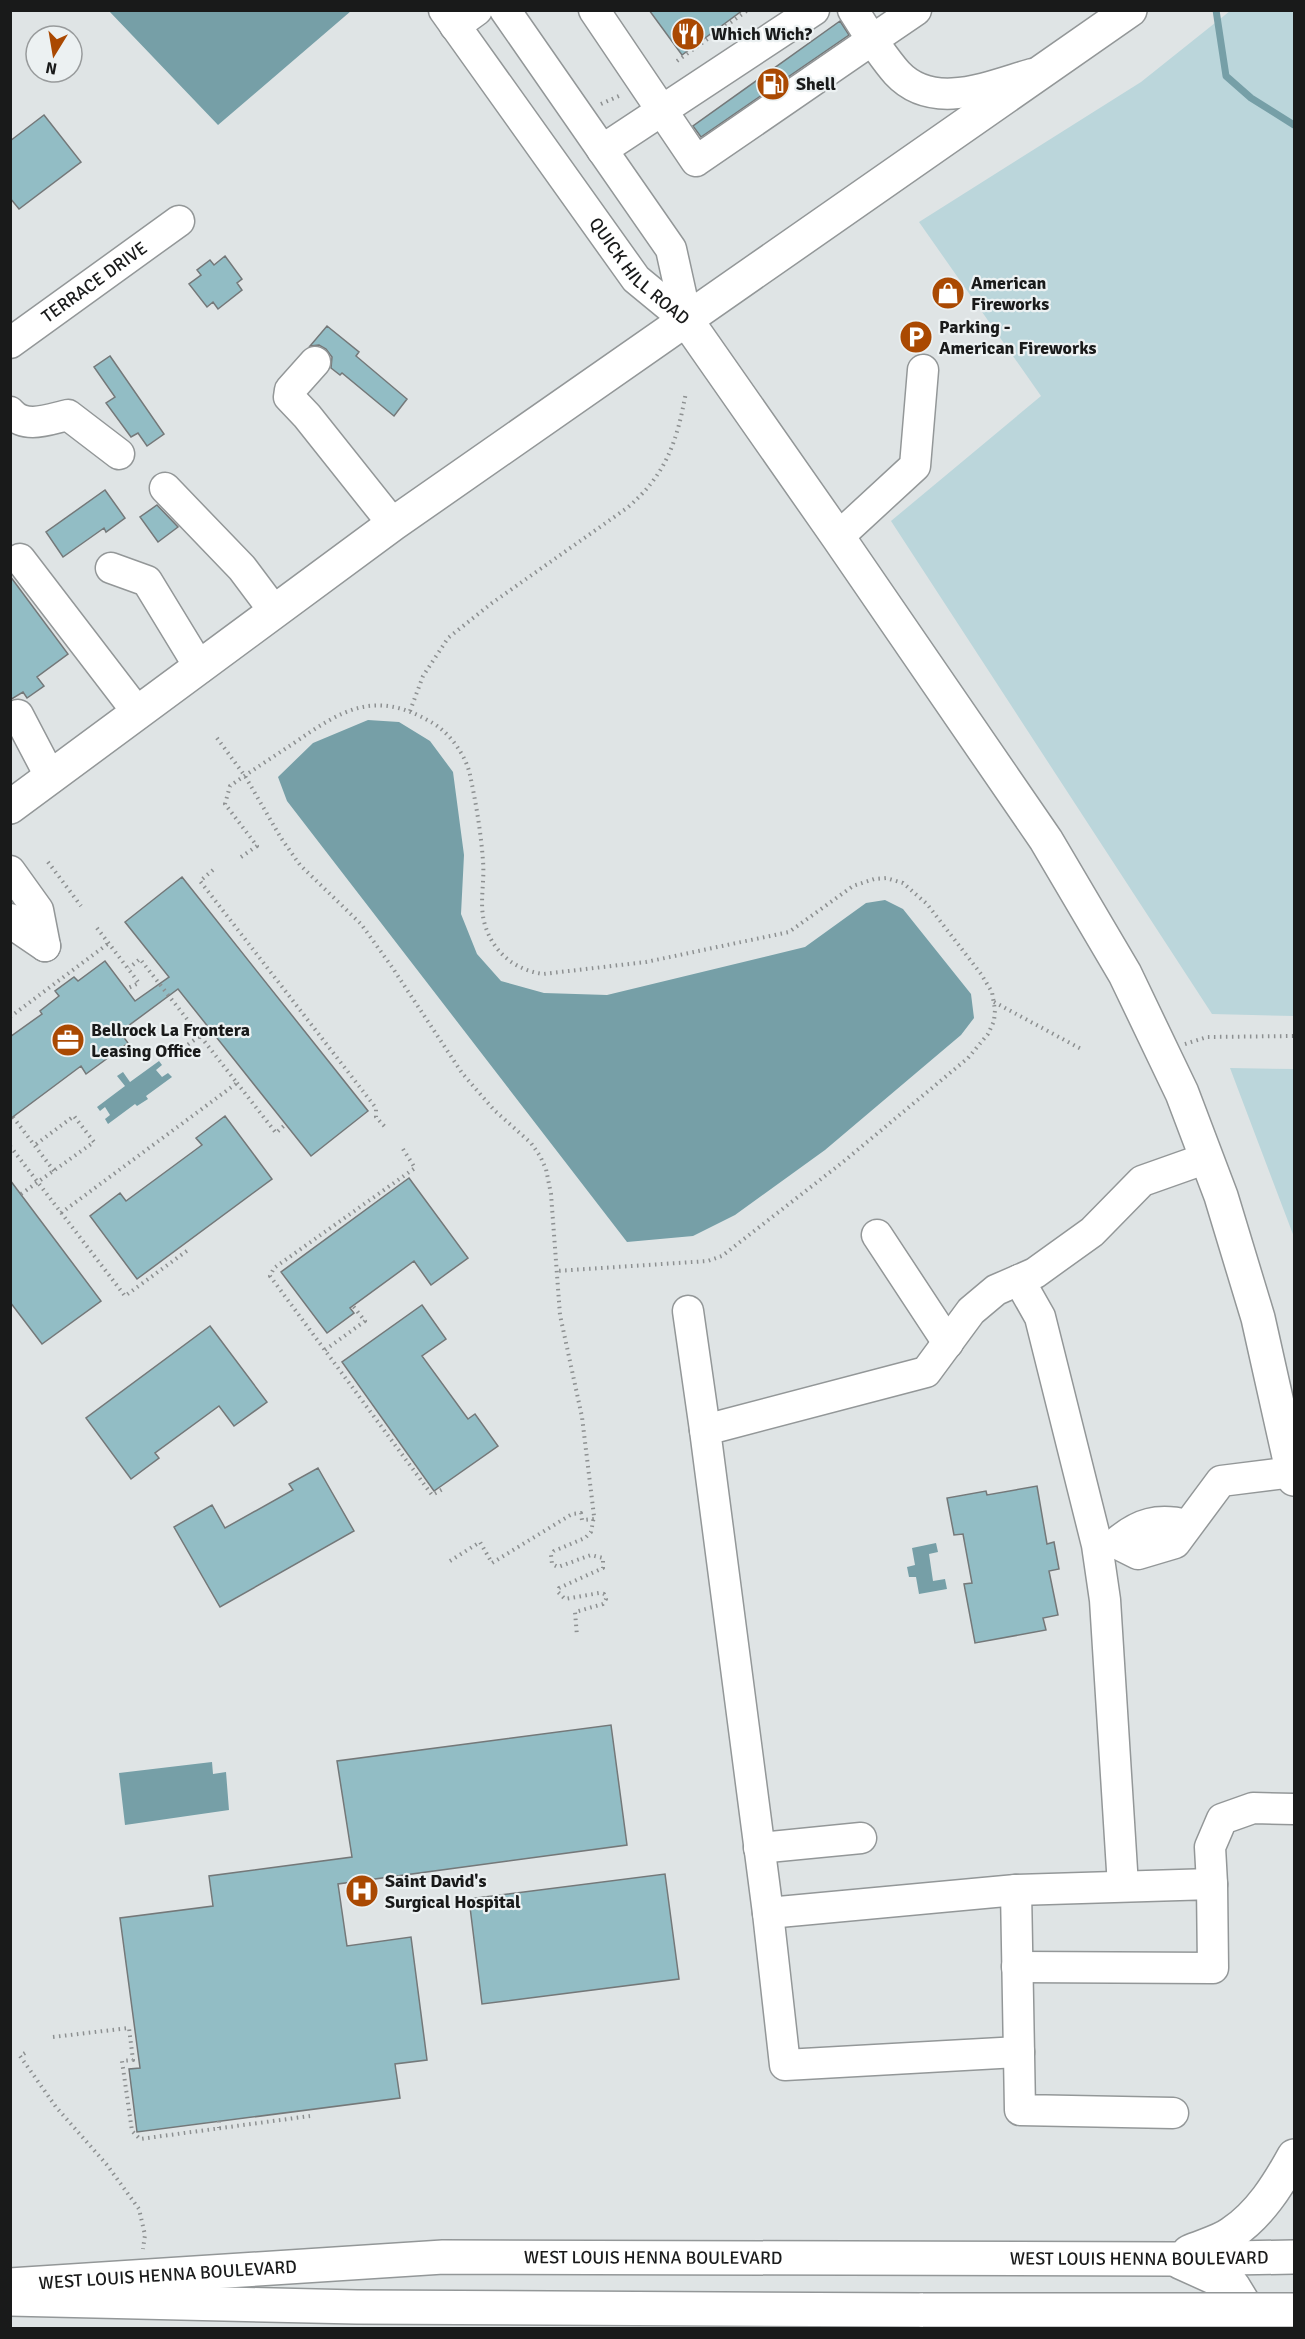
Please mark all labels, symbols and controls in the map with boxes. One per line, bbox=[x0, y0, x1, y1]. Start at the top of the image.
restaurant icon: Which Wich? bbox=[670, 16, 706, 52]
place label: Which Wich? bbox=[711, 23, 813, 45]
north arrow bbox=[24, 24, 84, 84]
text: N bbox=[44, 57, 59, 79]
fuel station icon: Shell bbox=[755, 66, 791, 102]
place label: Shell bbox=[796, 73, 836, 95]
street label: QUICK HILL ROAD bbox=[585, 213, 694, 330]
street label: TERRACE DRIVE bbox=[37, 237, 151, 328]
place label: American Fireworks bbox=[971, 272, 1049, 315]
shop icon: American Fireworks bbox=[930, 275, 966, 311]
place label: Parking - American Fireworks bbox=[939, 316, 1097, 359]
parking icon: Parking - American Fireworks bbox=[898, 319, 934, 355]
place label: Bellrock La Frontera Leasing Office bbox=[91, 1019, 250, 1062]
office icon: Bellrock La Frontera Leasing Office bbox=[50, 1022, 86, 1058]
place label: Saint David's Surgical Hospital bbox=[385, 1870, 521, 1913]
hospital icon: Saint David's Surgical Hospital bbox=[344, 1873, 380, 1909]
street label: WEST LOUIS HENNA BOULEVARD bbox=[524, 2246, 783, 2269]
street label: WEST LOUIS HENNA BOULEVARD bbox=[1010, 2246, 1269, 2270]
street label: WEST LOUIS HENNA BOULEVARD bbox=[38, 2255, 298, 2294]

